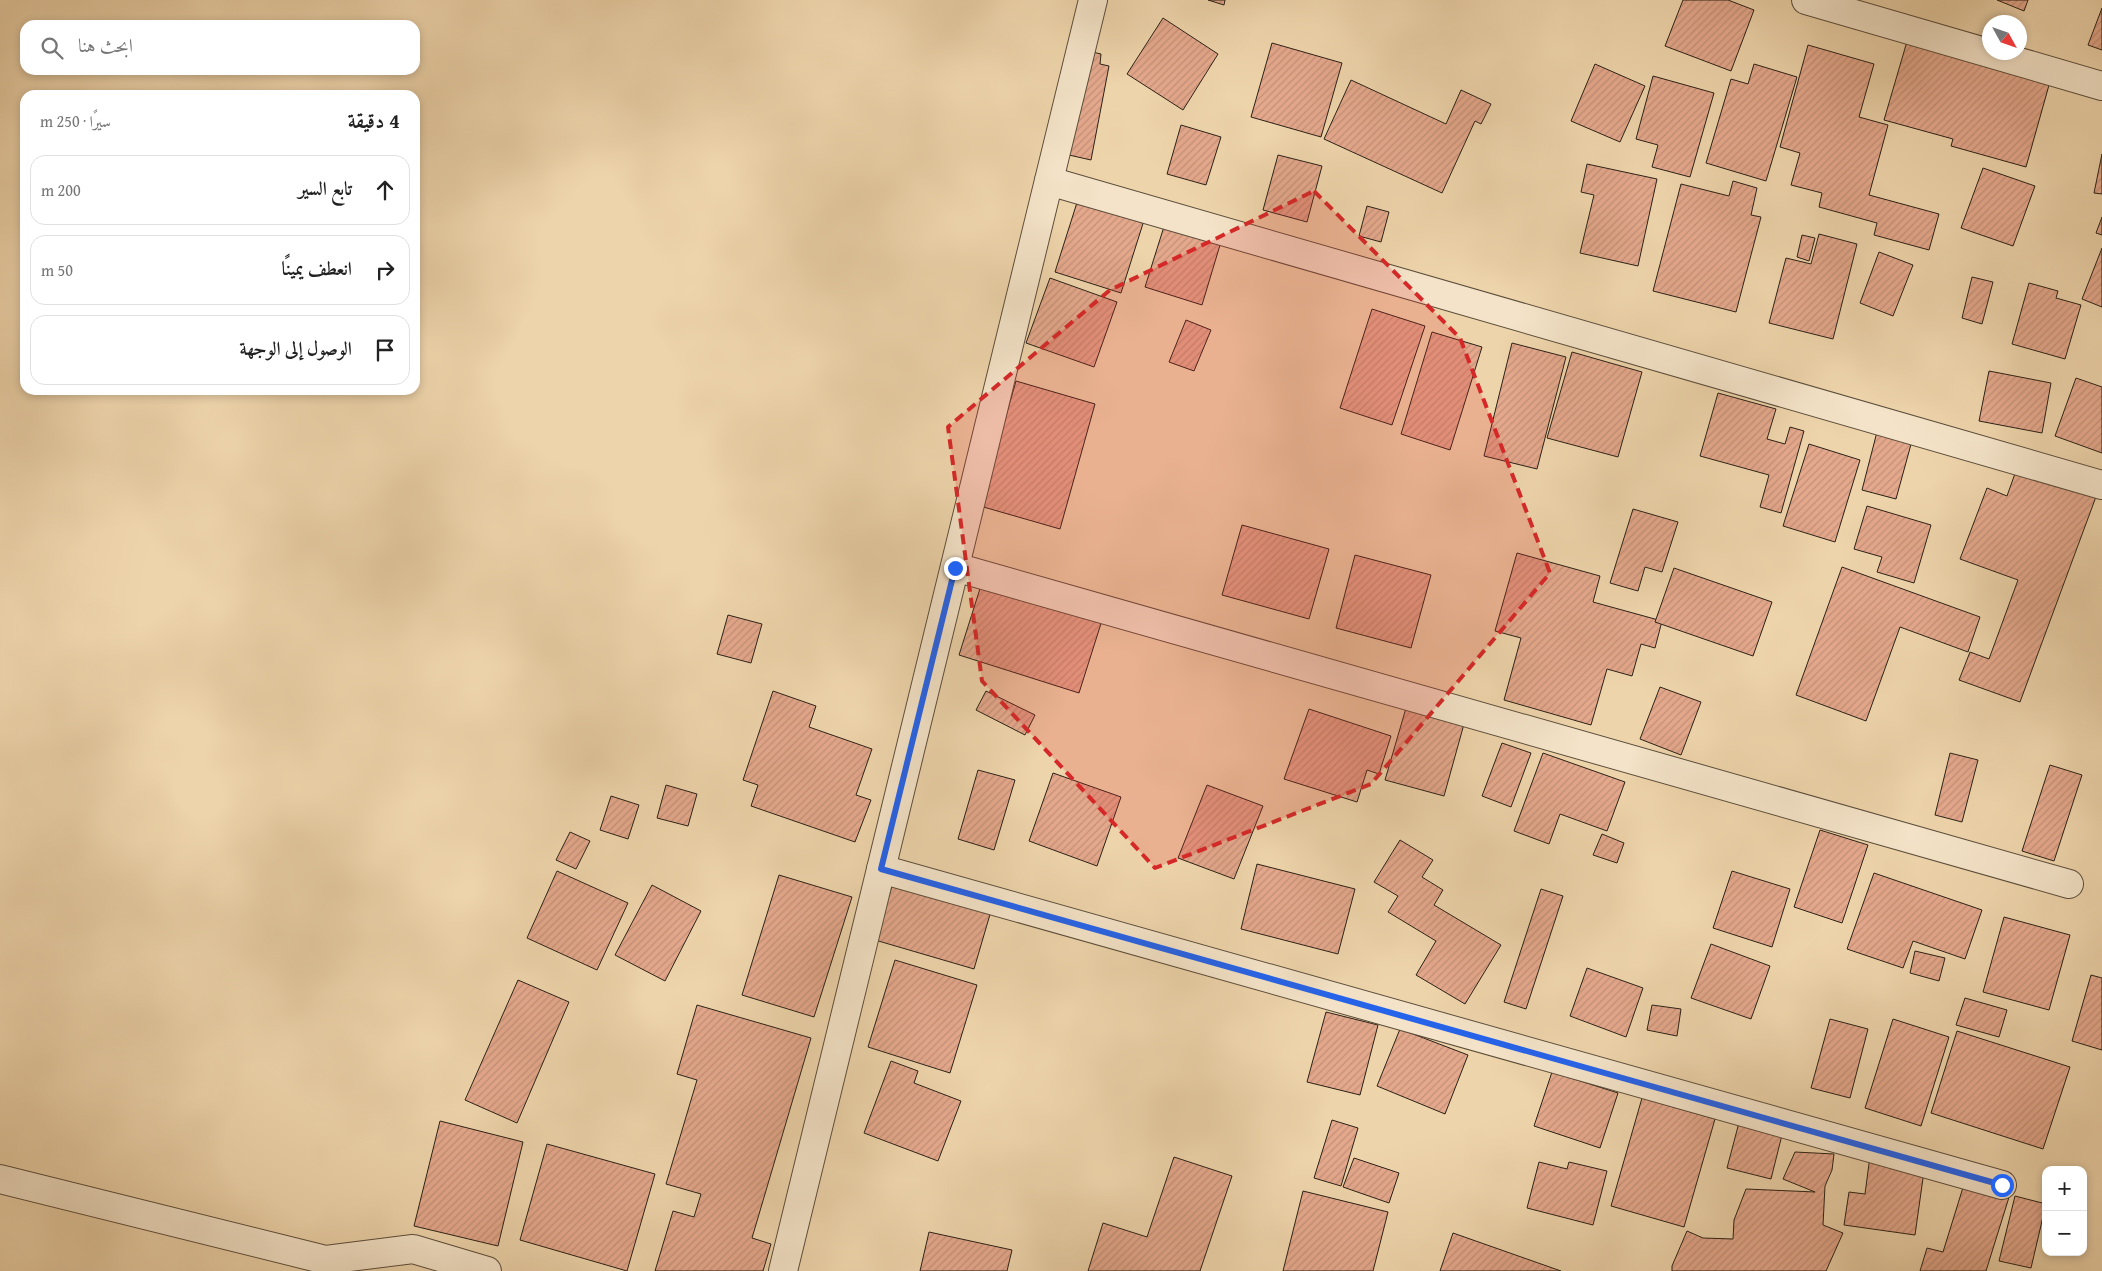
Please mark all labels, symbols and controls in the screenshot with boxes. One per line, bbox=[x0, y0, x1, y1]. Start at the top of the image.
north arrow bbox=[1982, 15, 2027, 60]
search box bbox=[20, 20, 420, 75]
text: ابحث هنا bbox=[78, 31, 133, 59]
icon: search bbox=[38, 34, 66, 62]
text: 4 دقيقة bbox=[348, 105, 400, 136]
text: سيرًا · 250 m bbox=[40, 109, 111, 133]
text: تابع السير bbox=[298, 174, 352, 202]
icon: ahead bbox=[371, 176, 399, 204]
text: 200 m bbox=[41, 178, 81, 202]
text: انعطف يمينًا bbox=[282, 254, 352, 282]
icon: right bbox=[371, 256, 399, 284]
text: 50 m bbox=[41, 258, 73, 282]
text: الوصول إلى الوجهة bbox=[240, 334, 352, 362]
icon: arrive bbox=[371, 336, 399, 364]
route end bbox=[944, 557, 967, 580]
map controls bbox=[2042, 1166, 2087, 1256]
button: + bbox=[2042, 1166, 2087, 1211]
route start bbox=[1991, 1174, 2014, 1197]
button: − bbox=[2042, 1211, 2087, 1256]

